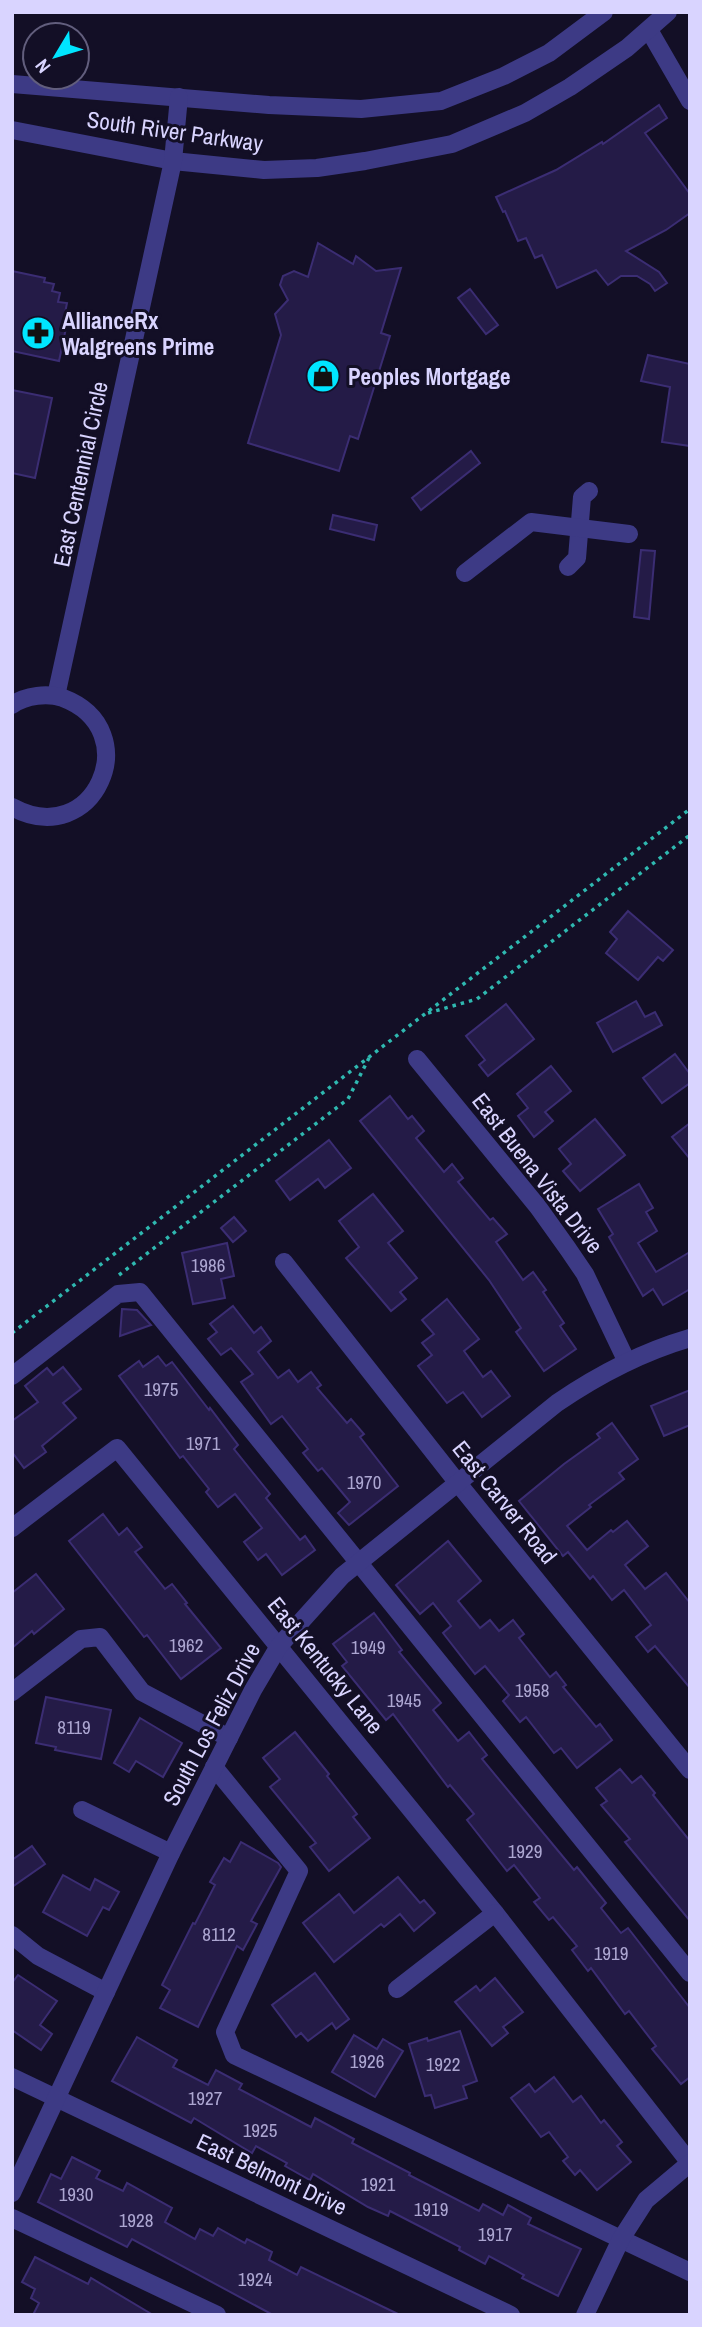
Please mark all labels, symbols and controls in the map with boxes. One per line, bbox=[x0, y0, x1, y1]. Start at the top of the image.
north arrow bbox=[21, 21, 91, 91]
text: N bbox=[29, 54, 56, 79]
street label: South River Parkway bbox=[85, 103, 265, 159]
place label: AllianceRx Walgreens Prime bbox=[62, 305, 214, 362]
pharmacy icon: AllianceRx Walgreens Prime bbox=[19, 314, 57, 352]
shop icon: Peoples Mortgage bbox=[304, 357, 342, 395]
place label: Peoples Mortgage bbox=[348, 361, 510, 392]
street label: East Centennial Circle bbox=[45, 378, 115, 570]
street label: East Buena Vista Drive bbox=[466, 1086, 610, 1260]
house number: 1986 bbox=[191, 1252, 225, 1278]
house number: 1975 bbox=[144, 1376, 179, 1402]
house number: 1971 bbox=[186, 1430, 221, 1456]
street label: East Carver Road bbox=[446, 1434, 564, 1570]
house number: 1970 bbox=[347, 1469, 381, 1495]
street label: East Kentucky Lane bbox=[261, 1590, 391, 1740]
house number: 1962 bbox=[169, 1632, 203, 1658]
house number: 1949 bbox=[351, 1634, 385, 1660]
street label: South Los Feliz Drive bbox=[155, 1637, 267, 1811]
house number: 1958 bbox=[515, 1677, 549, 1703]
house number: 1945 bbox=[387, 1687, 422, 1713]
house number: 8119 bbox=[57, 1714, 91, 1740]
house number: 1929 bbox=[508, 1838, 542, 1864]
house number: 8112 bbox=[202, 1921, 236, 1947]
house number: 1919 bbox=[594, 1940, 628, 1966]
house number: 1926 bbox=[350, 2048, 384, 2074]
house number: 1922 bbox=[426, 2051, 460, 2077]
house number: 1927 bbox=[188, 2085, 223, 2111]
house number: 1925 bbox=[243, 2117, 278, 2143]
street label: East Belmont Drive bbox=[192, 2126, 352, 2222]
house number: 1921 bbox=[361, 2171, 396, 2197]
house number: 1930 bbox=[59, 2181, 93, 2207]
house number: 1919 bbox=[414, 2196, 448, 2222]
house number: 1928 bbox=[119, 2207, 153, 2233]
house number: 1917 bbox=[478, 2221, 513, 2247]
house number: 1924 bbox=[238, 2266, 273, 2292]

